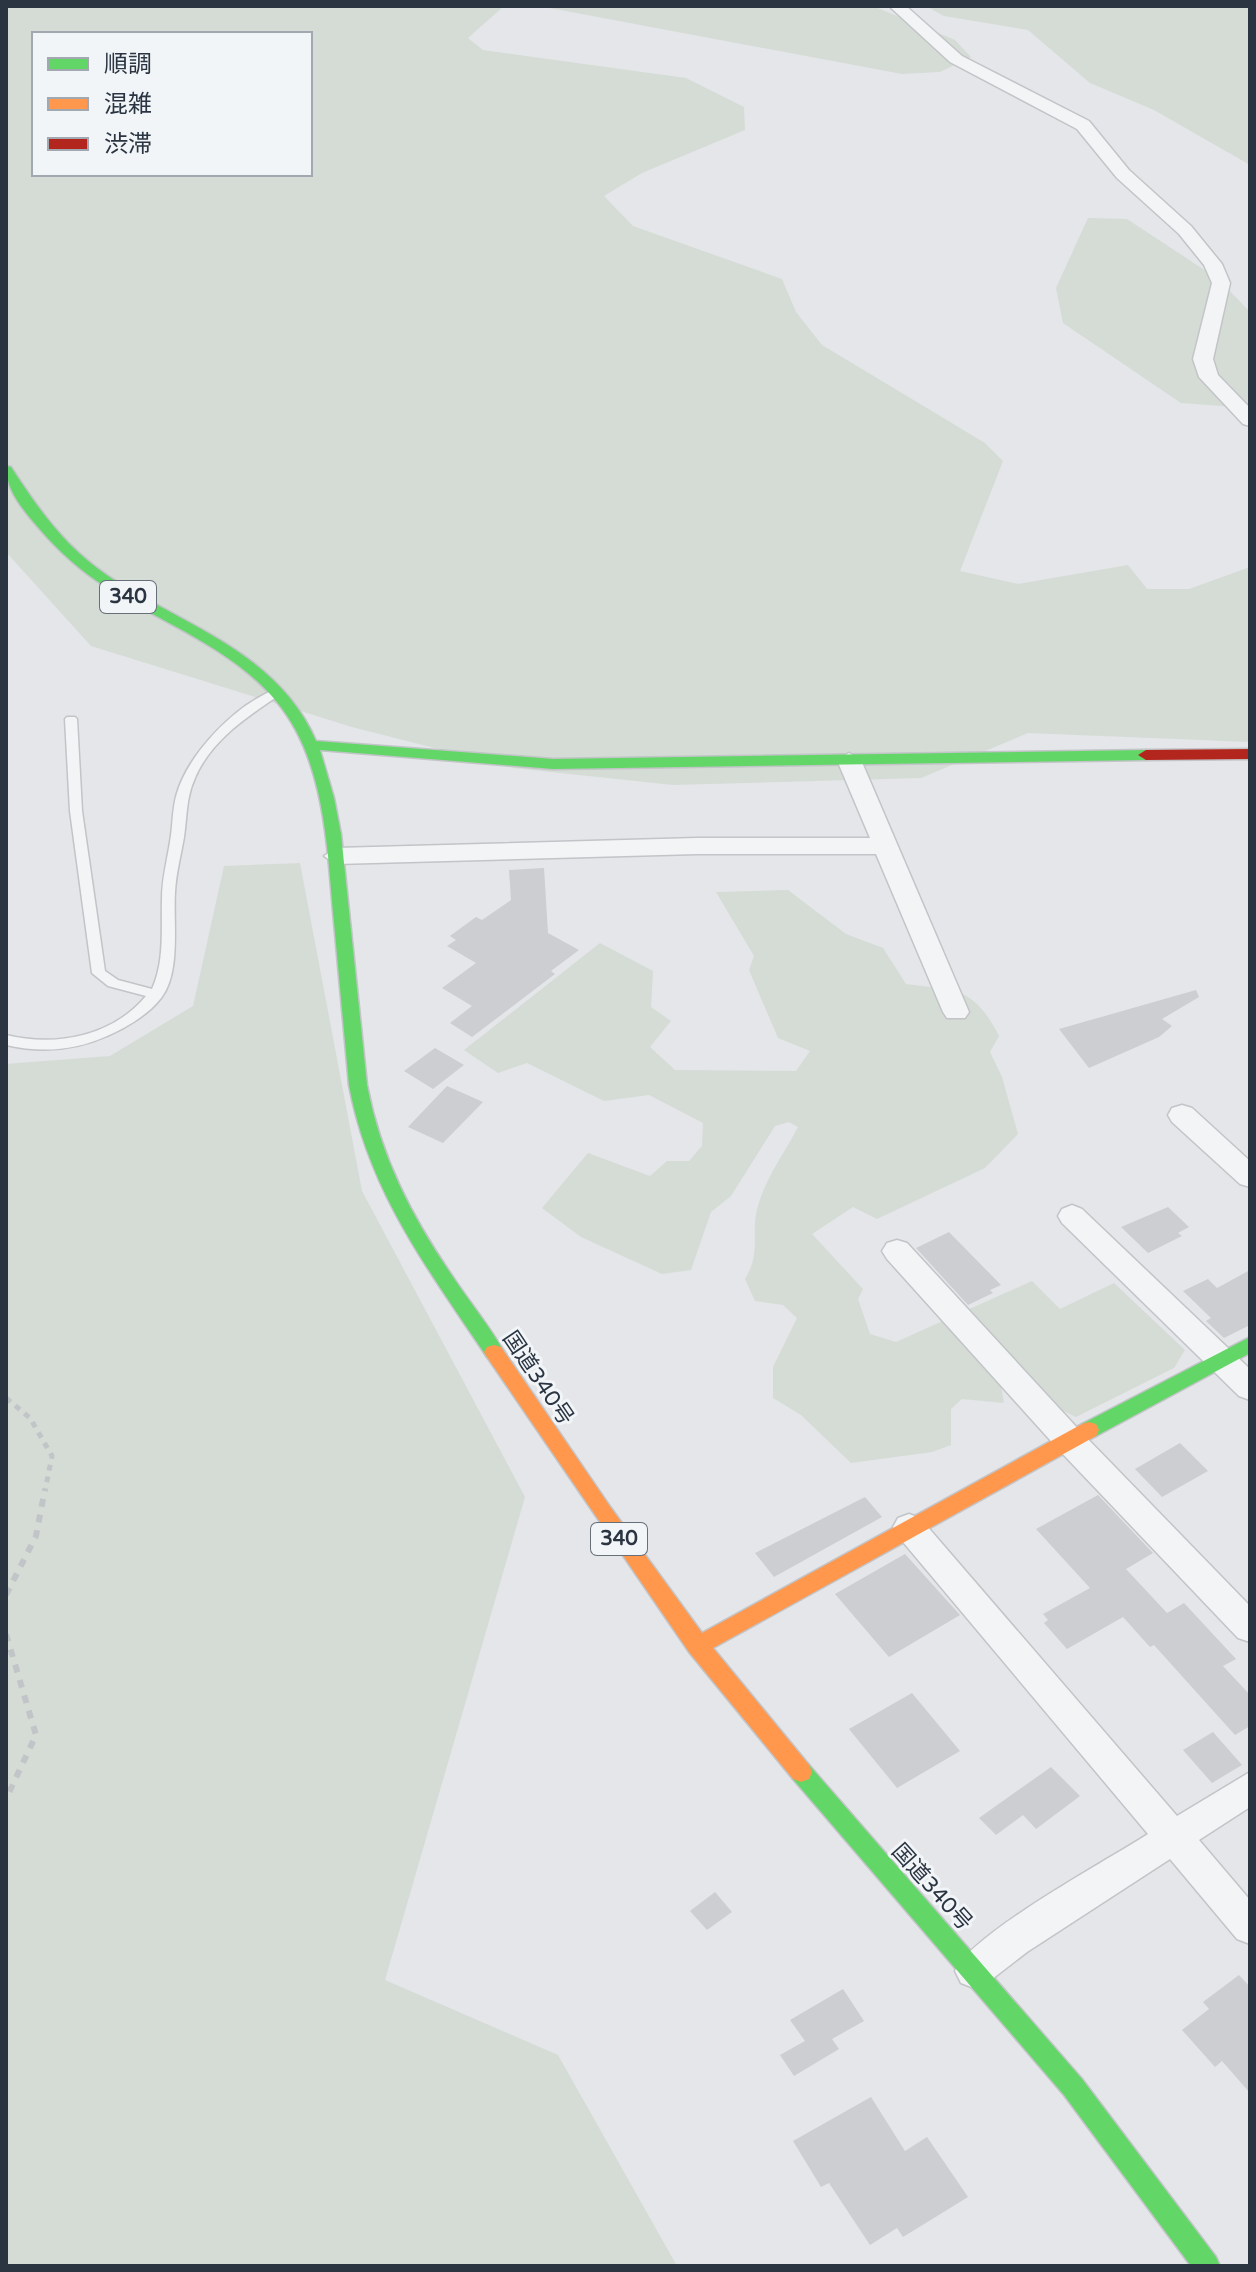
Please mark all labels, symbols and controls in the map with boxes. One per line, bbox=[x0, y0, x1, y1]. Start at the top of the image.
legend bbox=[32, 32, 312, 176]
text: 順調 bbox=[104, 50, 152, 79]
text: 混雑 bbox=[104, 90, 152, 119]
text: 渋滞 bbox=[104, 130, 152, 159]
road number: 340 bbox=[100, 581, 156, 613]
street label: 国道340号 bbox=[497, 1326, 579, 1430]
road number: 340 bbox=[591, 1523, 647, 1555]
street label: 国道340号 bbox=[886, 1838, 978, 1936]

